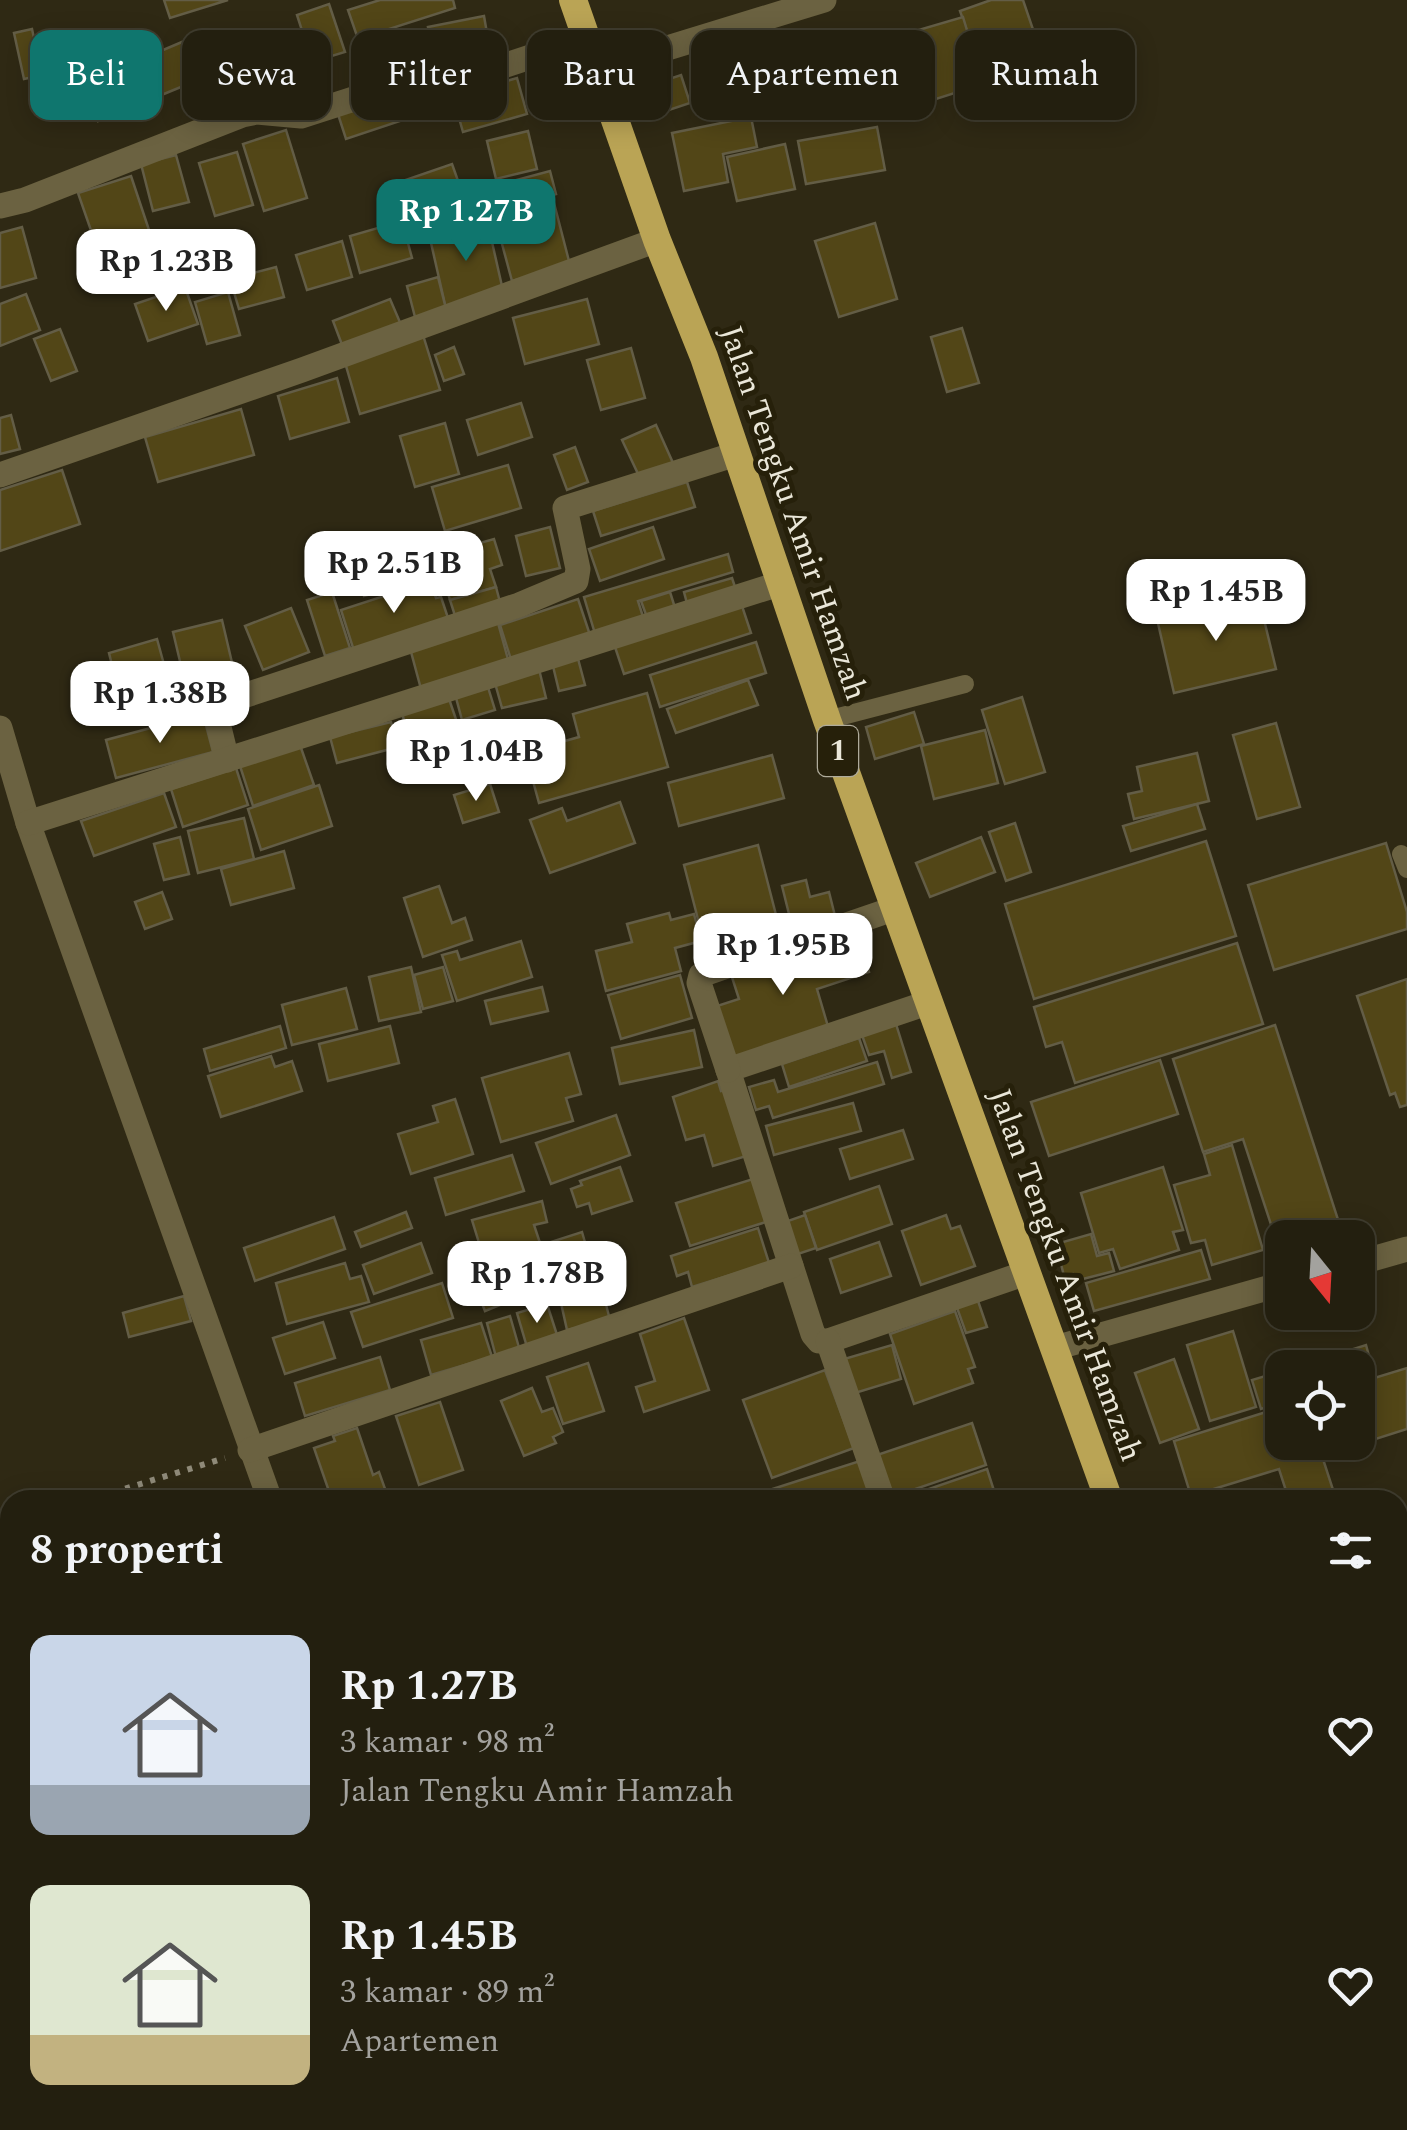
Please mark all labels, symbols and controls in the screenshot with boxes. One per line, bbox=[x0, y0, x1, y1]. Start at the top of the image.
chip: Beli bbox=[30, 30, 162, 120]
chip: Sewa bbox=[182, 30, 331, 120]
chip: Filter bbox=[351, 30, 507, 120]
chip: Baru bbox=[527, 30, 671, 120]
chip: Apartemen bbox=[691, 30, 935, 120]
chip: Rumah bbox=[955, 30, 1135, 120]
pin: Rp 1.27B bbox=[363, 179, 569, 264]
text: Rp 1.27B bbox=[398, 187, 534, 236]
pin: Rp 1.23B bbox=[63, 229, 269, 314]
text: Rp 1.23B bbox=[98, 237, 234, 286]
street label: Jalan Tengku Amir Hamzah bbox=[706, 319, 880, 707]
pin: Rp 2.51B bbox=[291, 531, 497, 616]
text: Rp 2.51B bbox=[326, 539, 462, 588]
pin: Rp 1.45B bbox=[1113, 559, 1319, 644]
text: Rp 1.45B bbox=[1148, 567, 1284, 616]
pin: Rp 1.38B bbox=[57, 661, 263, 746]
text: Rp 1.38B bbox=[92, 669, 228, 718]
pin: Rp 1.04B bbox=[373, 719, 579, 804]
road number: 1 bbox=[818, 726, 858, 776]
text: Rp 1.04B bbox=[408, 727, 544, 776]
pin: Rp 1.95B bbox=[680, 913, 886, 998]
text: Rp 1.95B bbox=[715, 921, 851, 970]
street label: Jalan Tengku Amir Hamzah bbox=[975, 1082, 1155, 1468]
north arrow bbox=[1265, 1220, 1375, 1330]
map controls bbox=[1265, 1220, 1375, 1460]
pin: Rp 1.78B bbox=[434, 1241, 640, 1326]
text: Rp 1.78B bbox=[469, 1249, 605, 1298]
button: locate bbox=[1265, 1350, 1375, 1460]
text: 8 properti bbox=[30, 1519, 224, 1582]
icon: filters bbox=[1323, 1523, 1378, 1578]
text: Rp 1.27B bbox=[340, 1655, 517, 1718]
icon: home bbox=[110, 1675, 230, 1795]
icon: heart bbox=[1323, 1708, 1378, 1763]
text: 3 kamar · 98 m² bbox=[340, 1718, 554, 1767]
text: Jalan Tengku Amir Hamzah bbox=[340, 1767, 734, 1816]
text: Rp 1.45B bbox=[340, 1905, 517, 1968]
icon: home bbox=[110, 1925, 230, 2045]
icon: heart bbox=[1323, 1958, 1378, 2013]
text: 3 kamar · 89 m² bbox=[340, 1968, 554, 2017]
text: Apartemen bbox=[340, 2017, 499, 2066]

